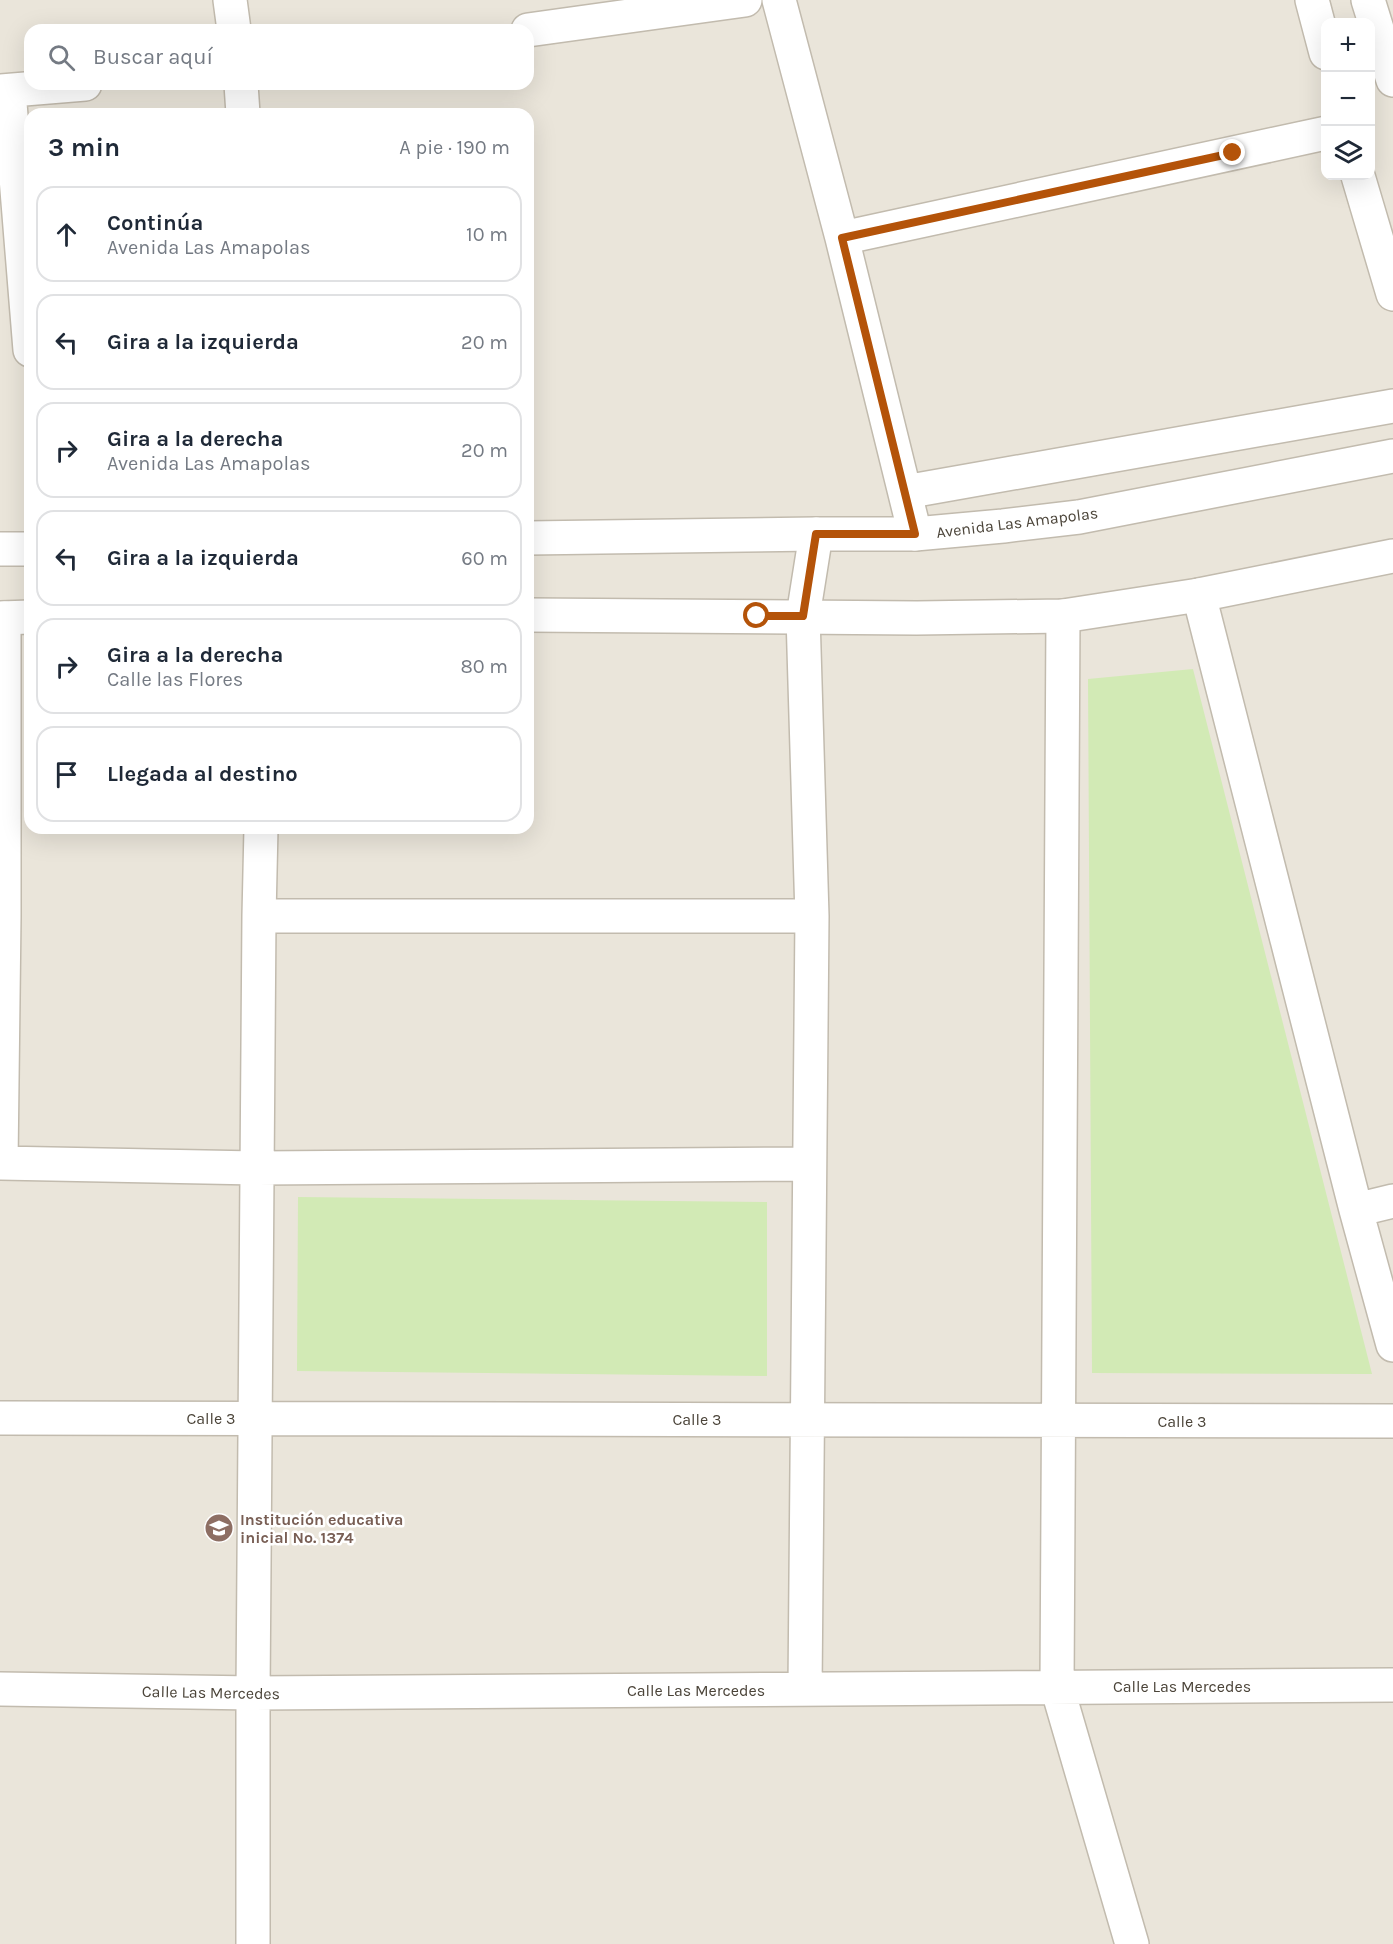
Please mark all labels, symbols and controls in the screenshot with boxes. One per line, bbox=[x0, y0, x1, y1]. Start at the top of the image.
map controls bbox=[1321, 18, 1375, 180]
button: + bbox=[1321, 18, 1375, 72]
search box bbox=[24, 24, 534, 90]
icon: search bbox=[45, 41, 78, 74]
text: Buscar aquí bbox=[93, 44, 213, 70]
button: − bbox=[1321, 72, 1375, 126]
button: layers bbox=[1321, 126, 1375, 180]
text: 3 min bbox=[48, 132, 120, 163]
text: A pie · 190 m bbox=[399, 136, 510, 159]
route end bbox=[1219, 139, 1245, 165]
text: Continúa bbox=[107, 210, 203, 236]
icon: ahead bbox=[50, 218, 83, 251]
text: 10 m bbox=[466, 223, 508, 246]
text: Avenida Las Amapolas bbox=[107, 236, 311, 259]
icon: left bbox=[50, 326, 83, 359]
text: Gira a la izquierda bbox=[107, 329, 299, 355]
text: 20 m bbox=[461, 331, 508, 354]
text: Gira a la derecha bbox=[107, 426, 283, 452]
icon: right bbox=[50, 434, 83, 467]
text: 20 m bbox=[461, 439, 508, 462]
text: Avenida Las Amapolas bbox=[107, 452, 311, 475]
street label: Avenida Las Amapolas bbox=[935, 503, 1099, 542]
icon: left bbox=[50, 542, 83, 575]
text: Gira a la izquierda bbox=[107, 545, 299, 571]
text: 60 m bbox=[461, 547, 508, 570]
route start bbox=[743, 602, 769, 628]
text: Gira a la derecha bbox=[107, 642, 283, 668]
icon: right bbox=[50, 650, 83, 683]
text: 80 m bbox=[460, 655, 508, 678]
text: Calle las Flores bbox=[107, 668, 243, 691]
icon: arrive bbox=[50, 758, 83, 791]
text: Llegada al destino bbox=[107, 761, 298, 787]
street label: Calle 3 bbox=[186, 1409, 236, 1428]
street label: Calle 3 bbox=[672, 1410, 722, 1429]
street label: Calle 3 bbox=[1157, 1412, 1207, 1431]
place label: Institución educativa inicial No. 1374 bbox=[240, 1510, 403, 1547]
school or university icon: Institución educativa inicial No. 1374 bbox=[203, 1512, 235, 1544]
street label: Calle Las Mercedes bbox=[1113, 1677, 1251, 1696]
street label: Calle Las Mercedes bbox=[627, 1681, 765, 1700]
street label: Calle Las Mercedes bbox=[142, 1682, 280, 1703]

